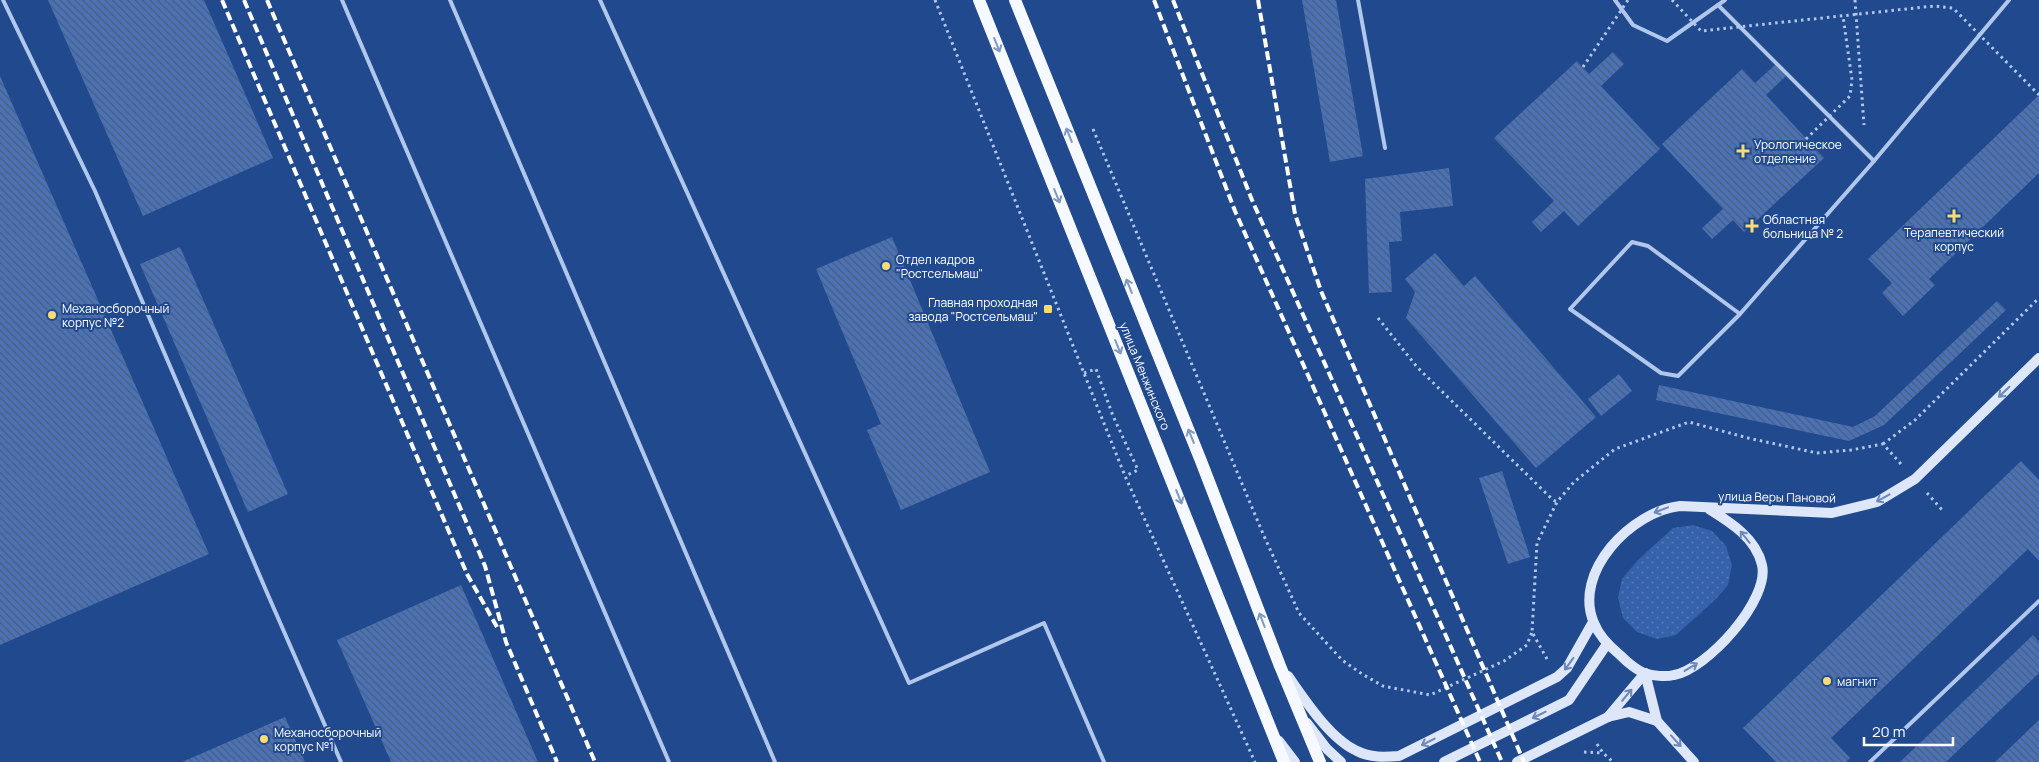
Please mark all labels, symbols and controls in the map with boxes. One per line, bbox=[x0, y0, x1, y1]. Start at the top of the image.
one-way arrow bbox=[992, 37, 1002, 52]
one-way arrow bbox=[1063, 128, 1073, 143]
place label: Урологическое отделение bbox=[1754, 136, 1842, 167]
marker: Урологическое отделение bbox=[1736, 144, 1750, 158]
one-way arrow bbox=[1053, 188, 1062, 203]
marker: Терапевтический корпус bbox=[1947, 209, 1961, 223]
place label: Областная больница № 2 bbox=[1763, 211, 1843, 242]
marker: Областная больница № 2 bbox=[1745, 219, 1759, 233]
place label: Терапевтический корпус bbox=[1904, 224, 2004, 255]
place label: Отдел кадров "Ростсельмаш" bbox=[896, 251, 983, 282]
marker: Отдел кадров "Ростсельмаш" bbox=[880, 260, 892, 272]
one-way arrow bbox=[1124, 279, 1133, 294]
place label: Главная проходная завода "Ростсельмаш" bbox=[908, 294, 1038, 325]
place label: Механосборочный корпус №2 bbox=[62, 300, 169, 331]
marker: Главная проходная завода "Ростсельмаш" bbox=[1042, 303, 1054, 315]
marker: Механосборочный корпус №2 bbox=[46, 309, 58, 321]
street label: улица Менжинского bbox=[1116, 320, 1174, 432]
one-way arrow bbox=[1114, 339, 1123, 354]
one-way arrow bbox=[1998, 386, 2010, 398]
one-way arrow bbox=[1185, 429, 1195, 444]
street label: улица Веры Пановой bbox=[1718, 487, 1836, 507]
one-way arrow bbox=[1175, 489, 1185, 504]
one-way arrow bbox=[1876, 494, 1890, 504]
one-way arrow bbox=[1653, 507, 1668, 516]
one-way arrow bbox=[1740, 531, 1751, 544]
one-way arrow bbox=[1257, 613, 1266, 629]
one-way arrow bbox=[1564, 657, 1574, 671]
one-way arrow bbox=[1684, 661, 1698, 671]
place label: магнит bbox=[1837, 673, 1878, 690]
marker: магнит bbox=[1821, 675, 1833, 687]
one-way arrow bbox=[1621, 689, 1632, 702]
one-way arrow bbox=[1532, 711, 1547, 720]
scale bar bbox=[1864, 714, 1953, 746]
text: 20 m bbox=[1872, 721, 1905, 742]
place label: Механосборочный корпус №1 bbox=[274, 724, 381, 755]
marker: Механосборочный корпус №1 bbox=[258, 733, 270, 745]
one-way arrow bbox=[1670, 735, 1682, 748]
one-way arrow bbox=[1420, 737, 1435, 747]

